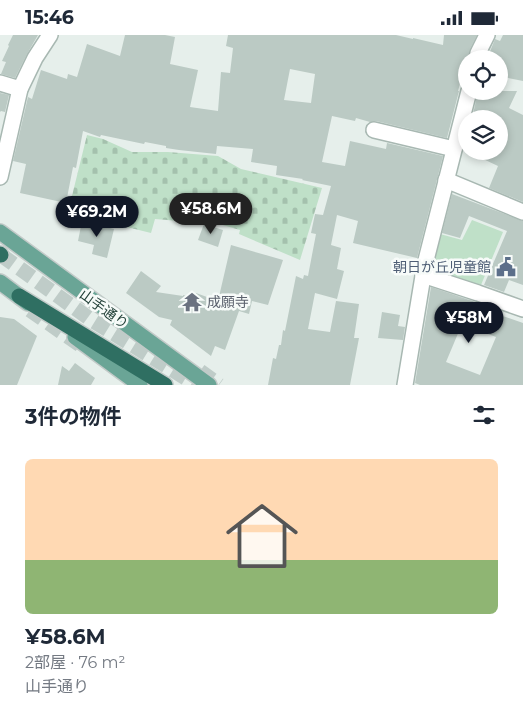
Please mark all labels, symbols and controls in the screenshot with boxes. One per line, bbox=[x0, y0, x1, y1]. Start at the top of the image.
text: 15:46 bbox=[25, 6, 74, 29]
map controls bbox=[458, 50, 508, 160]
button: locate bbox=[458, 50, 508, 100]
button: layers bbox=[458, 110, 508, 160]
pin: ¥58.6M bbox=[170, 193, 252, 235]
pin: ¥69.2M bbox=[56, 195, 138, 238]
text: ¥58.6M bbox=[180, 199, 242, 218]
text: ¥69.2M bbox=[67, 202, 127, 221]
public building icon: 朝日が丘児童館 bbox=[495, 256, 517, 278]
place label: 朝日が丘児童館 bbox=[393, 258, 491, 276]
street label: 山手通り bbox=[76, 285, 132, 333]
temple icon: 成願寺 bbox=[181, 291, 203, 313]
place label: 成願寺 bbox=[207, 293, 249, 311]
pin: ¥58M bbox=[439, 301, 499, 344]
text: ¥58M bbox=[445, 308, 493, 327]
icon: filters bbox=[470, 401, 498, 429]
text: 3件の物件 bbox=[25, 404, 121, 429]
icon: home bbox=[217, 491, 307, 581]
text: ¥58.6M bbox=[25, 624, 106, 649]
text: 2部屋 · 76 m² bbox=[25, 653, 125, 672]
text: 山手通り bbox=[25, 677, 89, 696]

